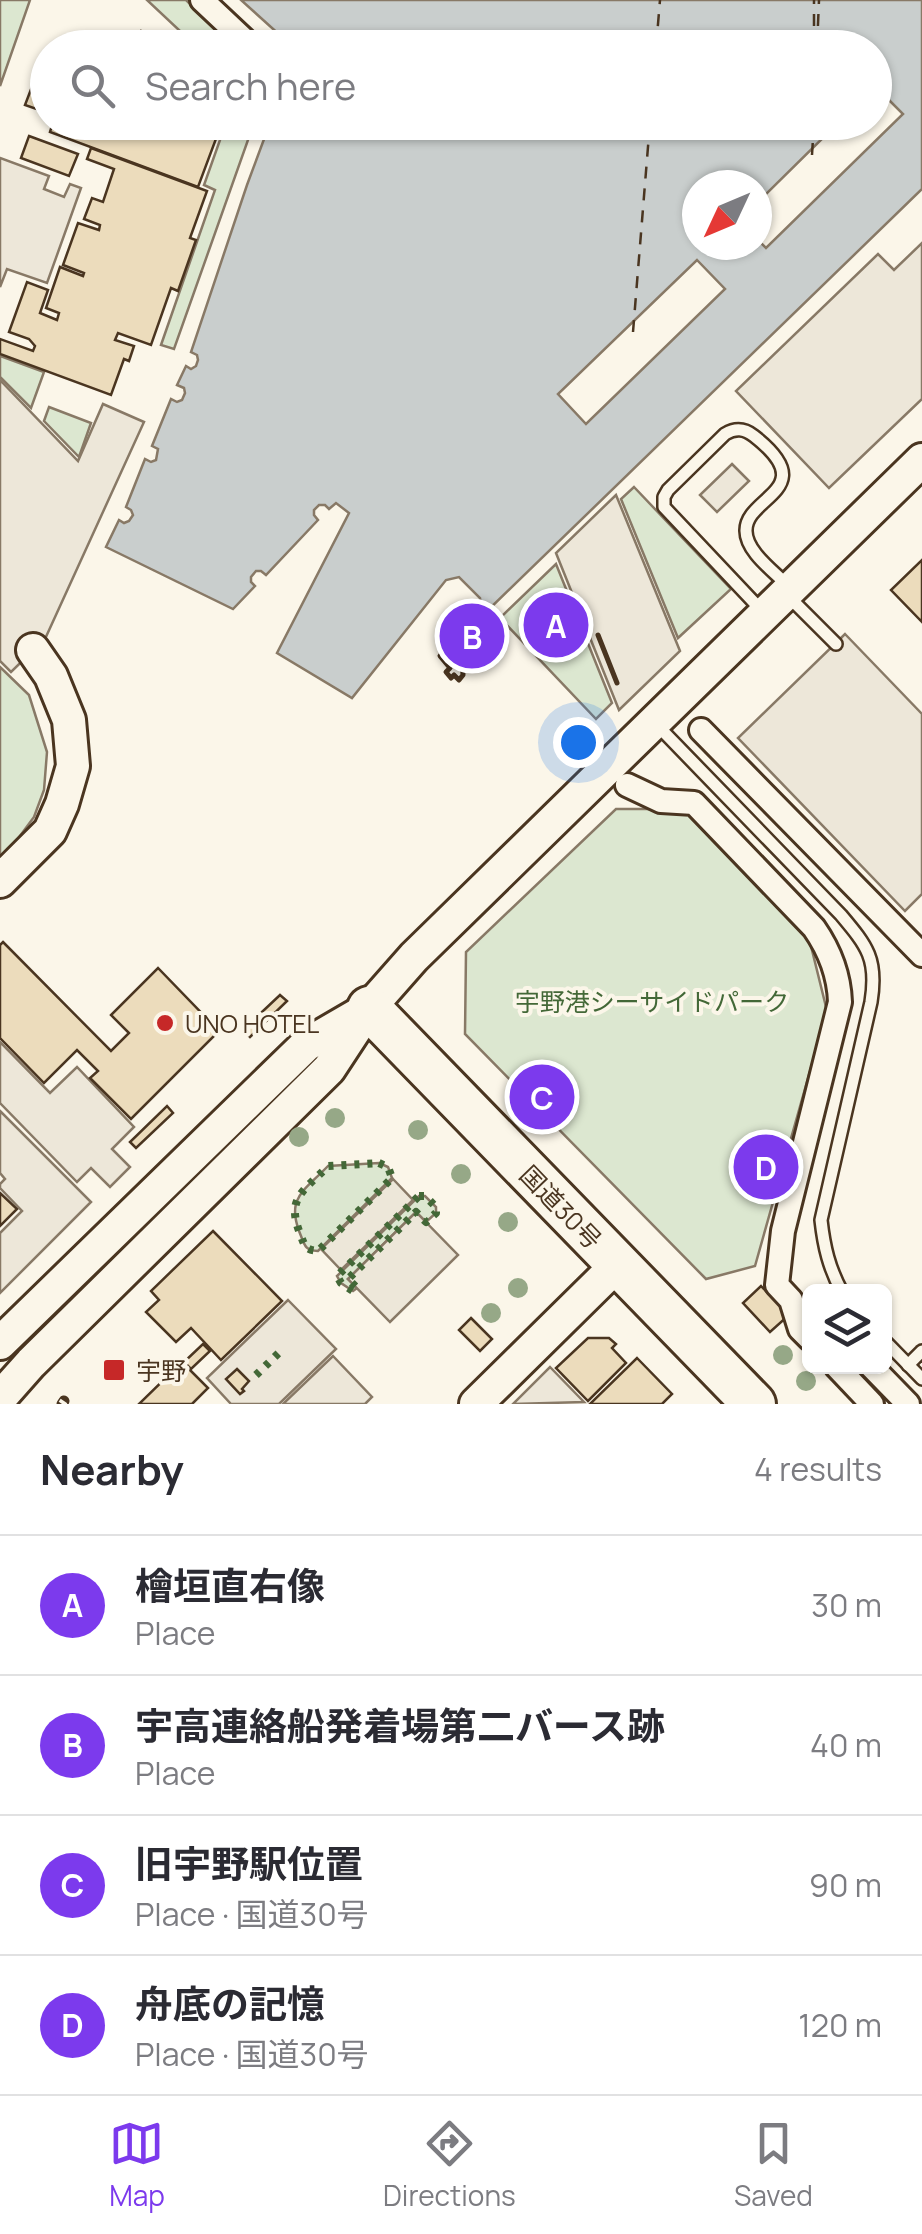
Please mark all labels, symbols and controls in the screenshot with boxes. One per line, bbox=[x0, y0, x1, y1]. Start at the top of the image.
search box bbox=[30, 30, 892, 140]
icon: search bbox=[65, 58, 120, 113]
text: Search here bbox=[145, 59, 356, 111]
north arrow bbox=[682, 170, 772, 260]
pin: A bbox=[524, 588, 588, 662]
pin: B bbox=[440, 598, 504, 674]
your location bbox=[553, 717, 604, 768]
park label: 宇野港シーサイドパーク bbox=[515, 984, 789, 1019]
place label: UNO HOTEL bbox=[185, 1006, 320, 1041]
marker: UNO HOTEL bbox=[154, 1012, 176, 1034]
pin: C bbox=[510, 1060, 574, 1134]
pin: D bbox=[734, 1130, 798, 1204]
street label: 国道30号 bbox=[512, 1157, 610, 1257]
map controls bbox=[802, 1284, 892, 1374]
button: layers bbox=[802, 1284, 892, 1374]
place label: 宇野 bbox=[136, 1353, 186, 1388]
marker: 宇野 bbox=[101, 1357, 127, 1383]
text: Nearby bbox=[40, 1440, 184, 1498]
text: 4 results bbox=[754, 1447, 882, 1491]
text: 檜垣直右像 bbox=[135, 1559, 325, 1611]
text: A bbox=[62, 1583, 83, 1627]
text: 30 m bbox=[811, 1583, 882, 1627]
text: Place bbox=[135, 1611, 216, 1655]
text: 宇高連絡船発着場第二バース跡 bbox=[135, 1699, 665, 1751]
text: B bbox=[62, 1723, 83, 1767]
text: 40 m bbox=[810, 1723, 882, 1767]
text: Place bbox=[135, 1751, 216, 1795]
text: 旧宇野駅位置 bbox=[135, 1837, 363, 1889]
text: C bbox=[61, 1863, 84, 1907]
text: 90 m bbox=[809, 1863, 882, 1907]
text: Place · 国道30号 bbox=[135, 1892, 369, 1936]
text: 舟底の記憶 bbox=[135, 1977, 325, 2029]
text: D bbox=[61, 2003, 84, 2047]
text: 120 m bbox=[798, 2003, 882, 2047]
text: Place · 国道30号 bbox=[135, 2032, 369, 2076]
tab: Map bbox=[109, 2116, 165, 2214]
tab: Directions bbox=[383, 2116, 516, 2214]
tab: Saved bbox=[734, 2116, 813, 2214]

